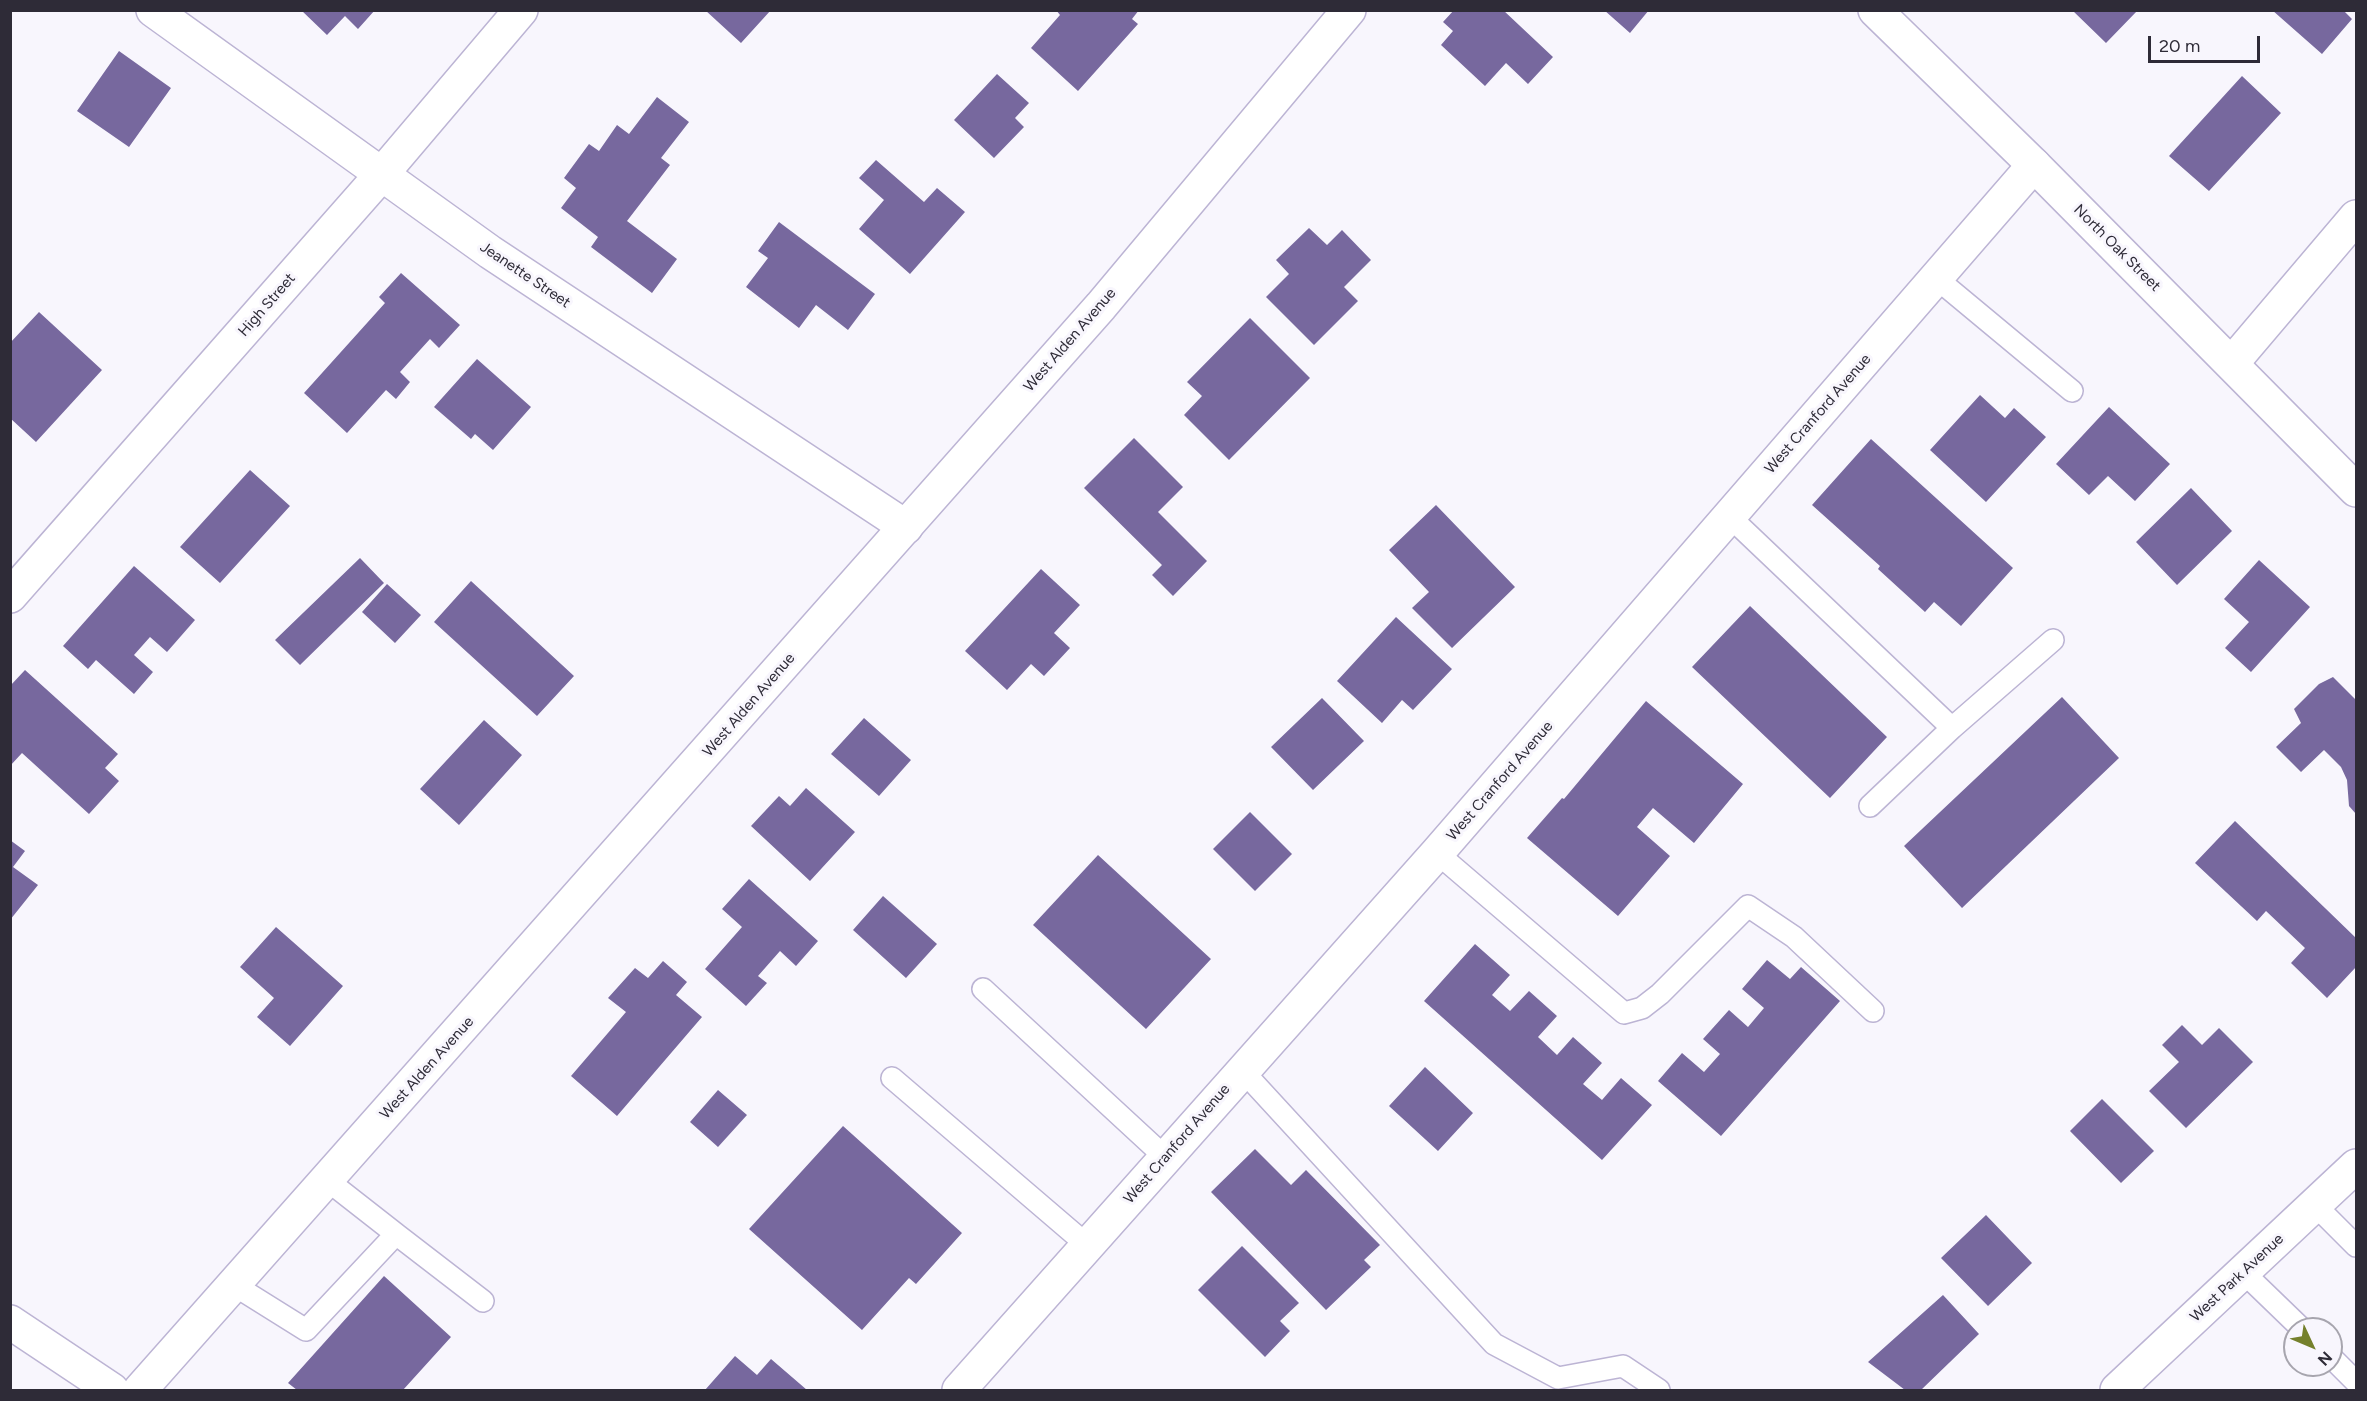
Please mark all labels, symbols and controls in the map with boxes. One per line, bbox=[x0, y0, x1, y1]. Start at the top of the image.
scale bar bbox=[2151, 24, 2264, 62]
text: 20 m bbox=[2159, 35, 2200, 57]
street label: North Oak Street bbox=[2070, 201, 2164, 295]
street label: Jeanette Street bbox=[476, 238, 574, 312]
street label: High Street bbox=[235, 270, 299, 340]
street label: West Alden Avenue bbox=[1020, 284, 1120, 396]
street label: West Cranford Avenue bbox=[1761, 350, 1875, 478]
street label: West Alden Avenue bbox=[699, 649, 799, 761]
street label: West Cranford Avenue bbox=[1443, 717, 1557, 845]
street label: West Alden Avenue bbox=[376, 1013, 478, 1123]
street label: West Cranford Avenue bbox=[1120, 1080, 1234, 1208]
street label: West Park Avenue bbox=[2187, 1230, 2287, 1326]
north arrow bbox=[2283, 1317, 2343, 1377]
text: N bbox=[2314, 1347, 2336, 1370]

